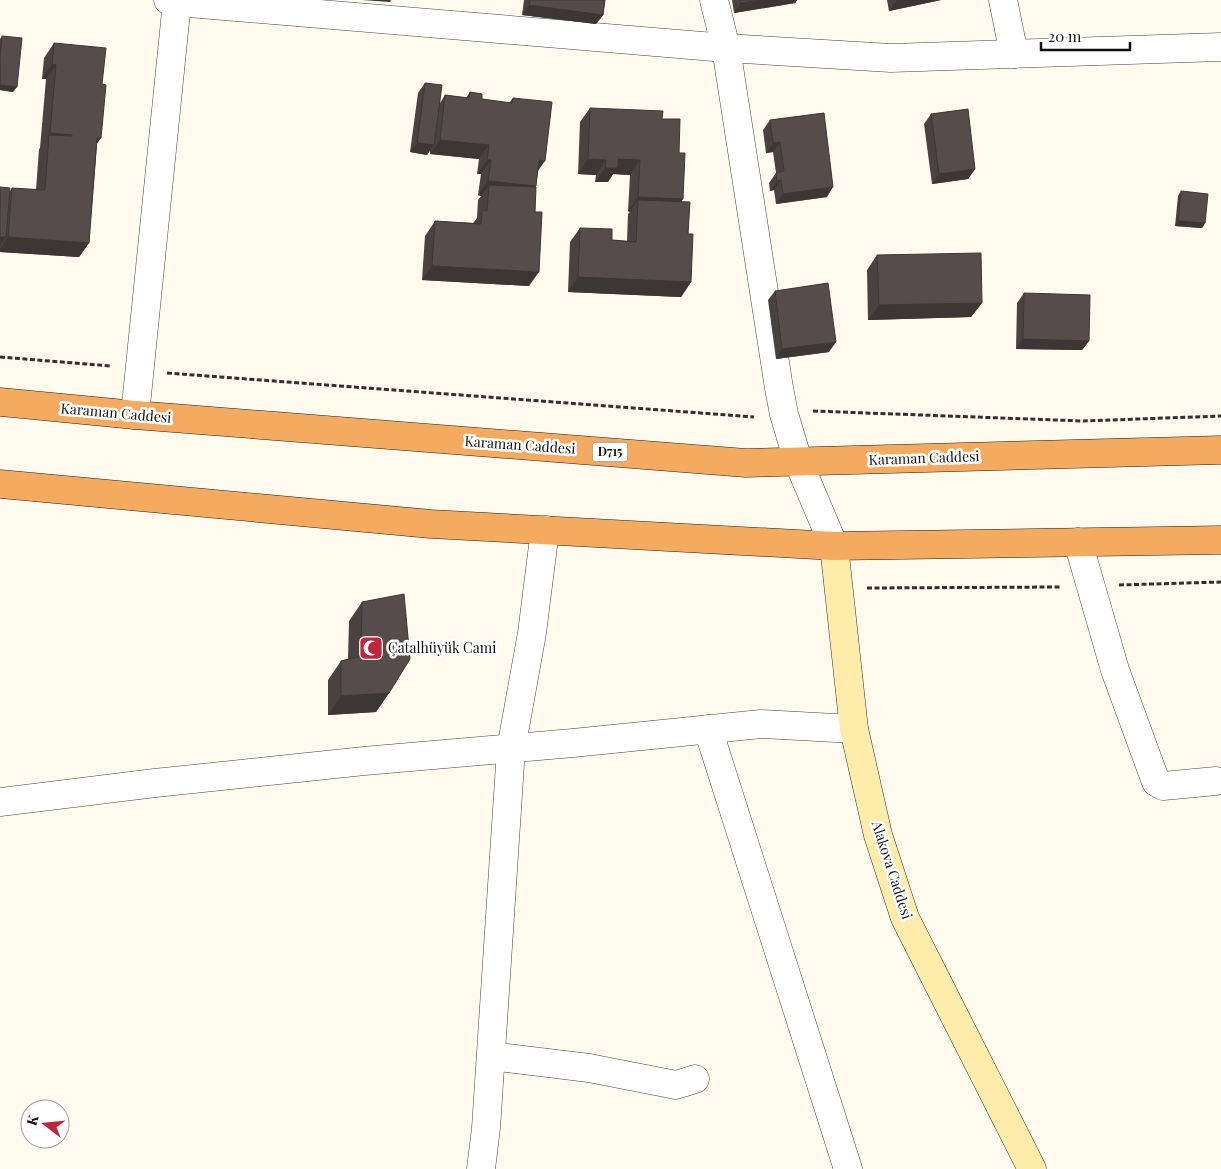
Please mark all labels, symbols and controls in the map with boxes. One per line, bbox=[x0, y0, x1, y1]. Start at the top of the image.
scale bar bbox=[1041, 20, 1130, 52]
text: 20 m bbox=[1048, 26, 1082, 46]
street label: Karaman Caddesi bbox=[60, 398, 172, 427]
street label: Karaman Caddesi bbox=[464, 431, 576, 458]
road number: D715 bbox=[592, 442, 628, 462]
street label: Karaman Caddesi bbox=[868, 446, 980, 469]
mosque icon: Çatalhüyük Cami bbox=[358, 635, 384, 661]
place label: Çatalhüyük Cami bbox=[388, 638, 496, 657]
street label: Alakova Caddesi bbox=[867, 817, 917, 921]
north arrow bbox=[20, 1099, 70, 1149]
text: K bbox=[22, 1112, 43, 1128]

